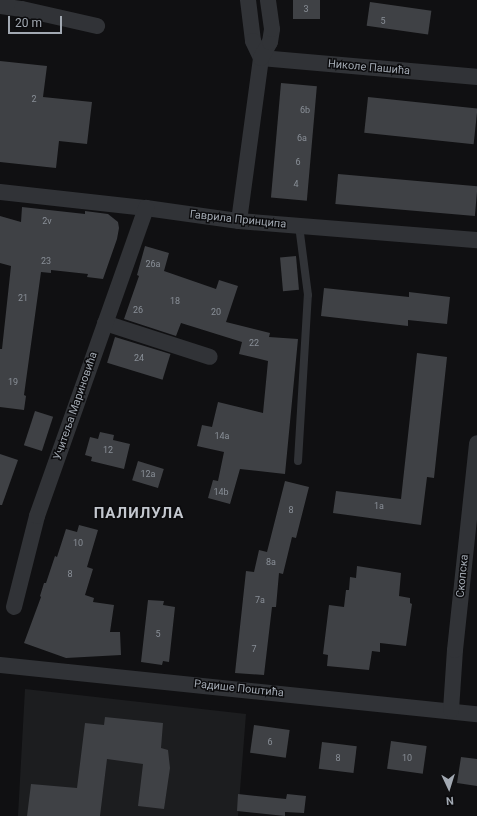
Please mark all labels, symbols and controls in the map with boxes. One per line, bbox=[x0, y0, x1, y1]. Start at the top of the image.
house number: 3 bbox=[303, 4, 309, 14]
scale bar bbox=[10, 8, 64, 34]
text: 20 m bbox=[15, 16, 42, 30]
house number: 5 bbox=[380, 16, 386, 26]
street label: Николе Пашића bbox=[327, 58, 411, 78]
house number: 2 bbox=[31, 94, 37, 104]
house number: 6b bbox=[300, 105, 310, 115]
house number: 6a bbox=[297, 133, 307, 143]
house number: 6 bbox=[295, 157, 301, 167]
house number: 4 bbox=[293, 179, 299, 189]
street label: Гаврила Принципа bbox=[189, 208, 287, 232]
house number: 2v bbox=[42, 216, 52, 226]
house number: 23 bbox=[41, 256, 51, 266]
house number: 26a bbox=[145, 259, 161, 269]
house number: 21 bbox=[18, 293, 28, 303]
house number: 18 bbox=[170, 296, 180, 306]
house number: 26 bbox=[133, 305, 143, 315]
house number: 20 bbox=[211, 307, 221, 317]
house number: 22 bbox=[249, 338, 259, 348]
street label: Учитеља Мариновића bbox=[51, 350, 101, 462]
house number: 24 bbox=[134, 353, 144, 363]
house number: 19 bbox=[8, 377, 18, 387]
house number: 14a bbox=[214, 431, 230, 441]
house number: 12 bbox=[103, 445, 113, 455]
house number: 12a bbox=[140, 469, 156, 479]
house number: 14b bbox=[213, 487, 229, 497]
house number: 1a bbox=[374, 501, 384, 511]
district label: ПАЛИЛУЛА bbox=[94, 505, 184, 523]
house number: 8 bbox=[288, 505, 294, 515]
house number: 10 bbox=[73, 538, 83, 548]
street label: Скопска bbox=[454, 554, 472, 598]
house number: 8a bbox=[266, 557, 276, 567]
house number: 8 bbox=[67, 569, 73, 579]
house number: 7a bbox=[255, 595, 265, 605]
house number: 5 bbox=[155, 629, 161, 639]
house number: 7 bbox=[251, 644, 257, 654]
street label: Радише Поштића bbox=[193, 678, 285, 700]
house number: 6 bbox=[267, 737, 273, 747]
house number: 8 bbox=[335, 753, 341, 763]
house number: 10 bbox=[402, 753, 412, 763]
north arrow bbox=[429, 768, 469, 808]
text: N bbox=[446, 794, 454, 807]

